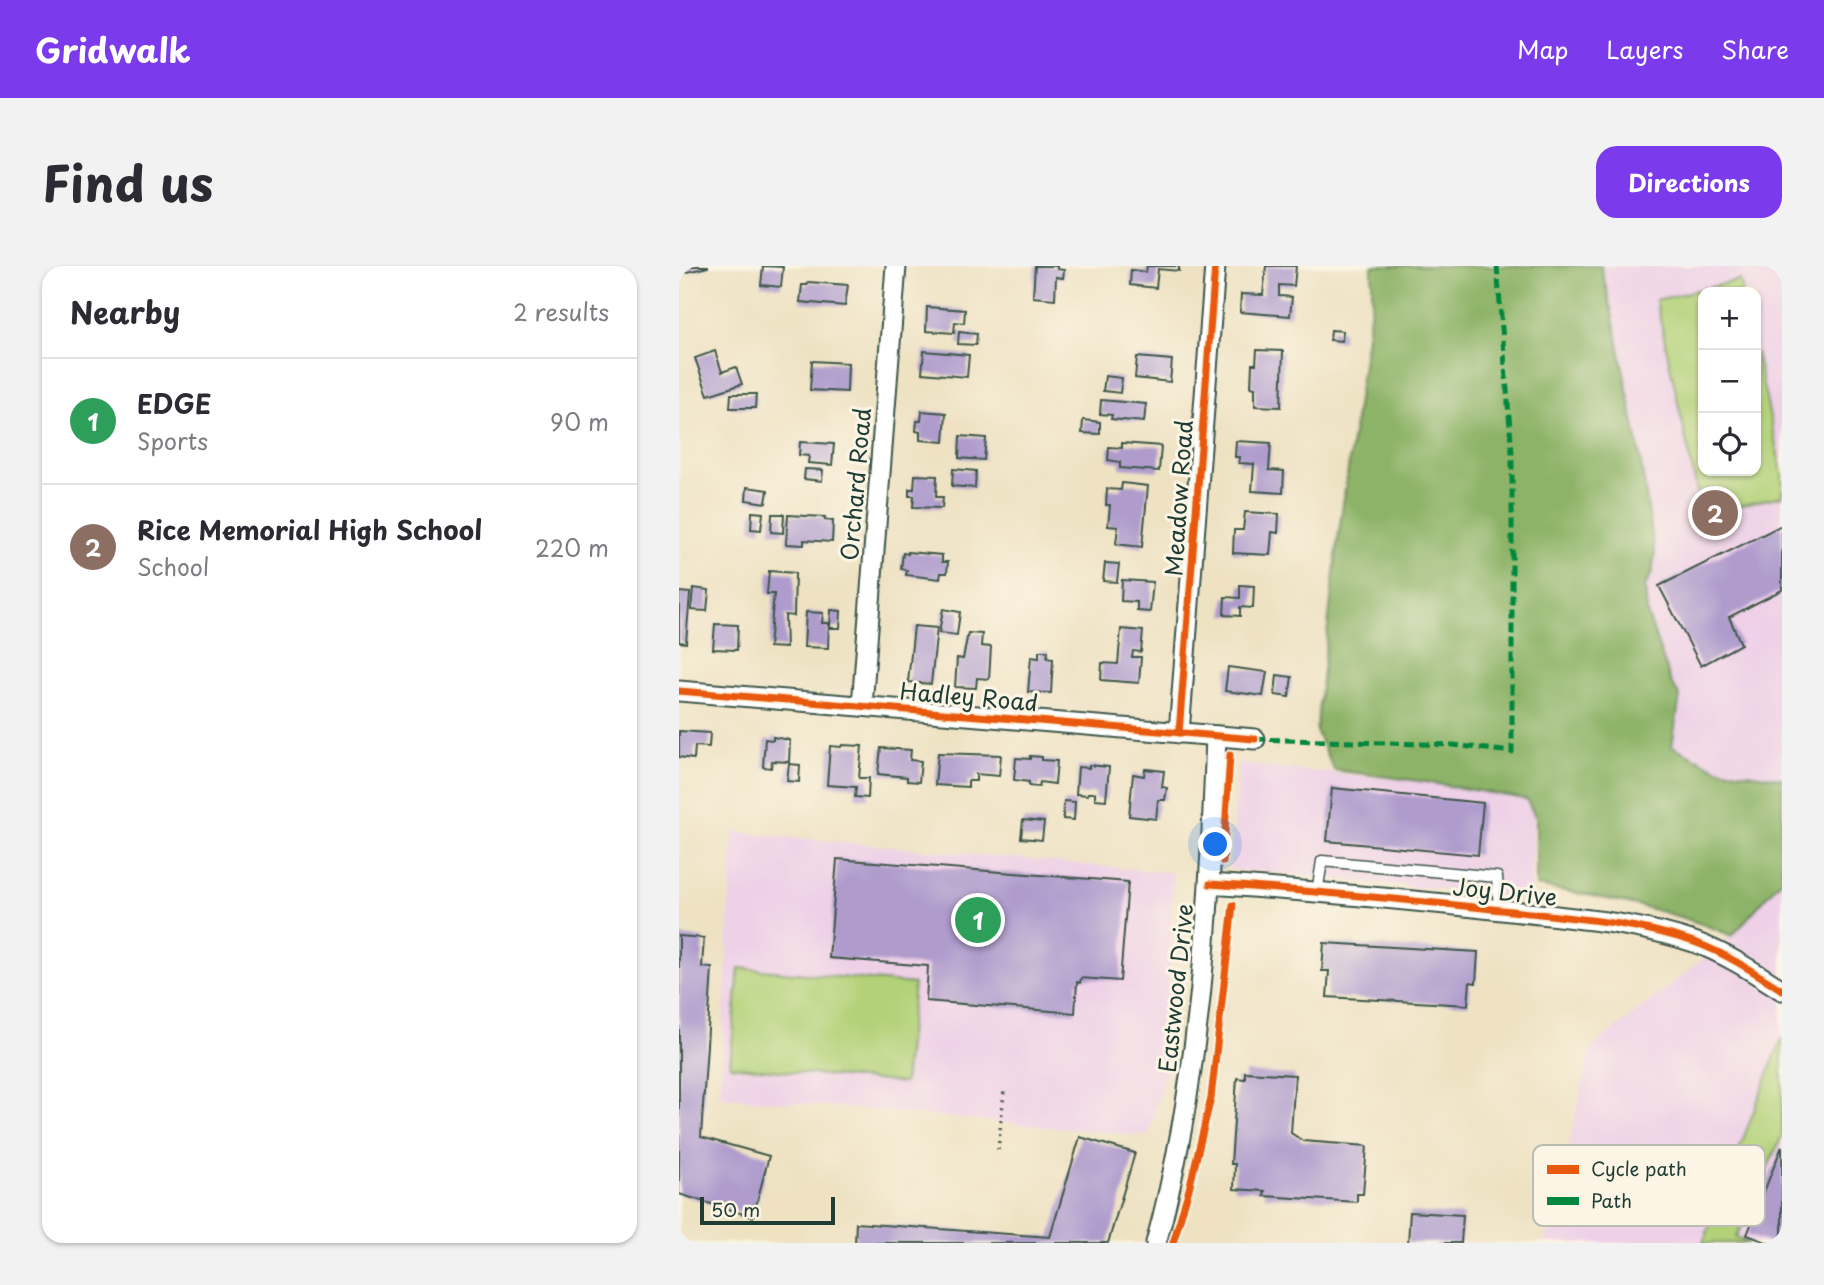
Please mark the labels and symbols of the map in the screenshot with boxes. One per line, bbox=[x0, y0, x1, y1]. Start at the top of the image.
street label: Orchard Road bbox=[831, 406, 879, 562]
street label: Meadow Road bbox=[1155, 419, 1201, 577]
pin: 2 bbox=[1692, 487, 1738, 539]
street label: Hadley Road bbox=[898, 673, 1040, 719]
your location bbox=[1198, 827, 1232, 861]
street label: Joy Drive bbox=[1451, 868, 1559, 914]
pin: 1 bbox=[955, 894, 1001, 946]
street label: Eastwood Drive bbox=[1149, 902, 1201, 1074]
legend bbox=[1533, 1145, 1765, 1226]
text: Cycle path bbox=[1591, 1154, 1687, 1182]
text: Path bbox=[1591, 1186, 1632, 1214]
scale bar bbox=[700, 1194, 835, 1226]

